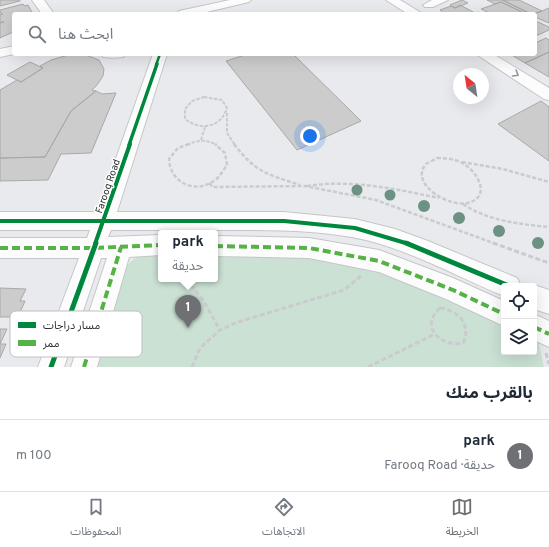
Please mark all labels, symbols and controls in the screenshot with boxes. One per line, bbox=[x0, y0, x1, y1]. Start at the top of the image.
search box bbox=[12, 12, 537, 56]
icon: search bbox=[26, 23, 48, 45]
text: ابحث هنا bbox=[58, 26, 113, 45]
north arrow bbox=[453, 68, 489, 104]
one-way arrow bbox=[512, 70, 519, 77]
your location bbox=[300, 126, 320, 146]
street label: Farooq Road bbox=[93, 158, 124, 215]
popup bbox=[158, 230, 218, 282]
text: park bbox=[172, 233, 204, 252]
text: حديقة bbox=[172, 259, 203, 275]
map controls bbox=[501, 283, 537, 355]
button: locate bbox=[501, 283, 537, 319]
pin: 1 bbox=[175, 295, 201, 328]
legend bbox=[10, 311, 142, 357]
text: مسار دراجات bbox=[43, 319, 100, 333]
button: layers bbox=[501, 319, 537, 355]
text: ممر bbox=[42, 337, 60, 351]
text: بالقرب منك bbox=[446, 383, 533, 405]
text: park bbox=[463, 432, 495, 451]
text: 100 m bbox=[16, 448, 52, 464]
text: 1 bbox=[517, 448, 523, 464]
text: حديقة · Farooq Road bbox=[384, 458, 495, 474]
tab: المحفوظات bbox=[70, 496, 121, 543]
tab: الاتجاهات bbox=[262, 496, 305, 543]
tab: الخريطة bbox=[446, 496, 479, 543]

